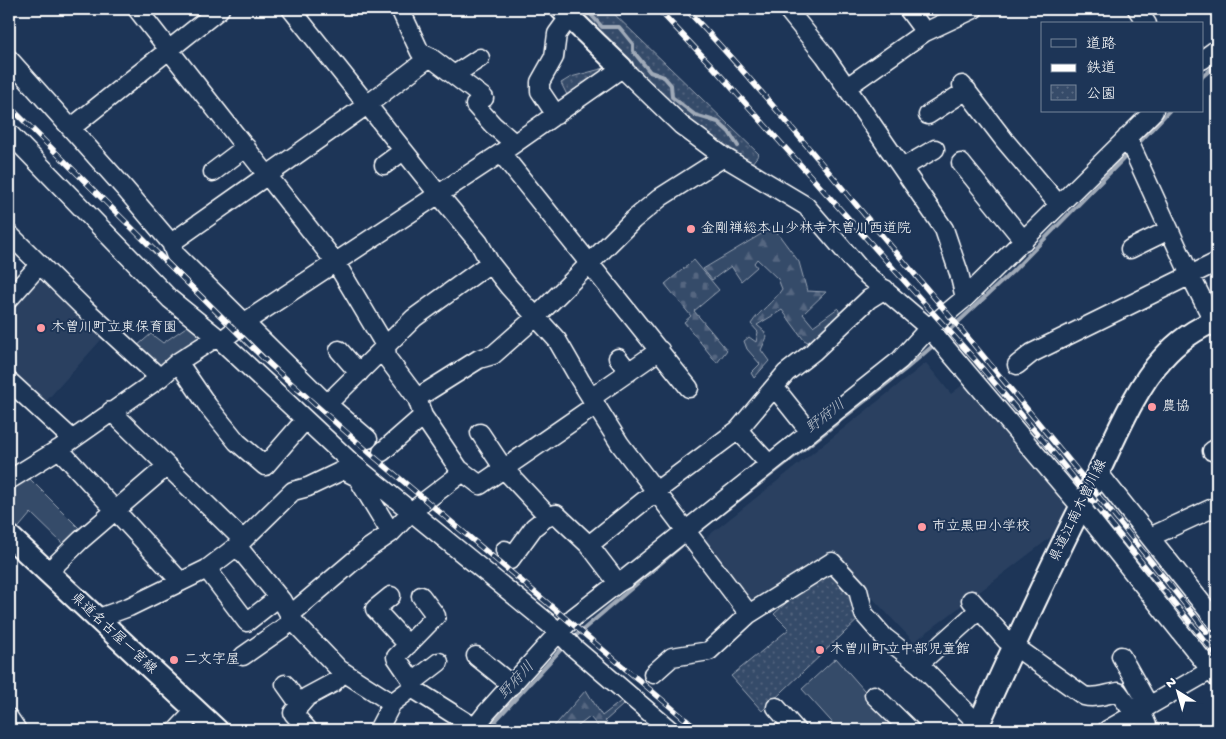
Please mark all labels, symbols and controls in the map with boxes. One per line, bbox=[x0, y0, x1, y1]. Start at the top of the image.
legend bbox=[1041, 22, 1204, 112]
text: 道路 bbox=[1086, 36, 1116, 54]
text: 鉄道 bbox=[1086, 60, 1116, 78]
text: 公園 bbox=[1086, 86, 1116, 104]
place label: 金剛禅総本山少林寺木曽川西道院 bbox=[701, 221, 911, 238]
marker: 金剛禅総本山少林寺木曽川西道院 bbox=[685, 223, 697, 235]
place label: 木曽川町立東保育園 bbox=[51, 320, 177, 337]
marker: 木曽川町立東保育園 bbox=[35, 322, 47, 334]
water label: 野府川 bbox=[802, 395, 849, 438]
place label: 農協 bbox=[1162, 399, 1190, 416]
marker: 農協 bbox=[1146, 401, 1158, 413]
street label: 県道江南木曽川線 bbox=[1047, 457, 1111, 565]
place label: 市立黒田小学校 bbox=[932, 519, 1030, 536]
marker: 市立黒田小学校 bbox=[916, 521, 928, 533]
street label: 県道名古屋一宮線 bbox=[66, 590, 160, 678]
place label: 木曽川町立中部児童館 bbox=[830, 642, 970, 659]
marker: 木曽川町立中部児童館 bbox=[814, 644, 826, 656]
place label: 二文字屋 bbox=[184, 652, 240, 669]
marker: 二文字屋 bbox=[168, 654, 180, 666]
water label: 野府川 bbox=[494, 658, 539, 704]
north arrow bbox=[1154, 666, 1204, 716]
text: N bbox=[1163, 674, 1180, 693]

